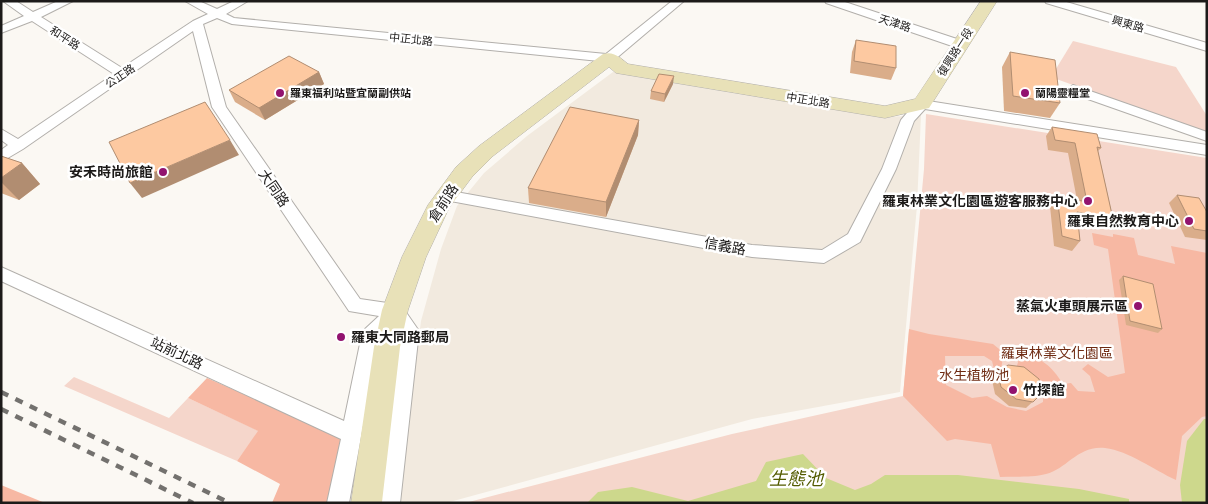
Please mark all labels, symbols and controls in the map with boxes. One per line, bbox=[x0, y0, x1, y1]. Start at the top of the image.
street label: 天津路 bbox=[877, 11, 913, 35]
street label: 興東路 bbox=[1110, 13, 1146, 35]
street label: 和平路 bbox=[47, 23, 83, 53]
street label: 復興路一段 bbox=[934, 25, 976, 79]
street label: 中正北路 bbox=[388, 30, 434, 48]
street label: 公正路 bbox=[102, 61, 138, 91]
place label: 羅東福利站暨宜蘭副供站 bbox=[290, 86, 411, 100]
place label: 蘭陽靈糧堂 bbox=[1035, 86, 1090, 100]
marker: 羅東福利站暨宜蘭副供站 bbox=[274, 87, 286, 99]
marker: 蘭陽靈糧堂 bbox=[1019, 87, 1031, 99]
street label: 中正北路 bbox=[785, 90, 831, 110]
place label: 安禾時尚旅館 bbox=[69, 163, 153, 181]
marker: 安禾時尚旅館 bbox=[157, 166, 169, 178]
street label: 大同路 bbox=[255, 166, 293, 210]
street label: 倉前路 bbox=[424, 180, 462, 226]
place label: 羅東林業文化園區遊客服務中心 bbox=[882, 192, 1078, 210]
marker: 羅東林業文化園區遊客服務中心 bbox=[1082, 195, 1094, 207]
place label: 羅東自然教育中心 bbox=[1067, 212, 1179, 230]
marker: 羅東自然教育中心 bbox=[1183, 215, 1195, 227]
street label: 信義路 bbox=[703, 233, 747, 259]
place label: 蒸氣火車頭展示區 bbox=[1016, 297, 1128, 315]
marker: 蒸氣火車頭展示區 bbox=[1132, 300, 1144, 312]
place label: 羅東大同路郵局 bbox=[351, 328, 449, 346]
marker: 羅東大同路郵局 bbox=[335, 331, 347, 343]
street label: 站前北路 bbox=[148, 333, 206, 373]
park label: 羅東林業文化園區 bbox=[1001, 344, 1113, 362]
park label: 水生植物池 bbox=[939, 366, 1009, 384]
place label: 竹探館 bbox=[1023, 381, 1065, 399]
marker: 竹探館 bbox=[1007, 384, 1019, 396]
water label: 生態池 bbox=[769, 467, 825, 491]

